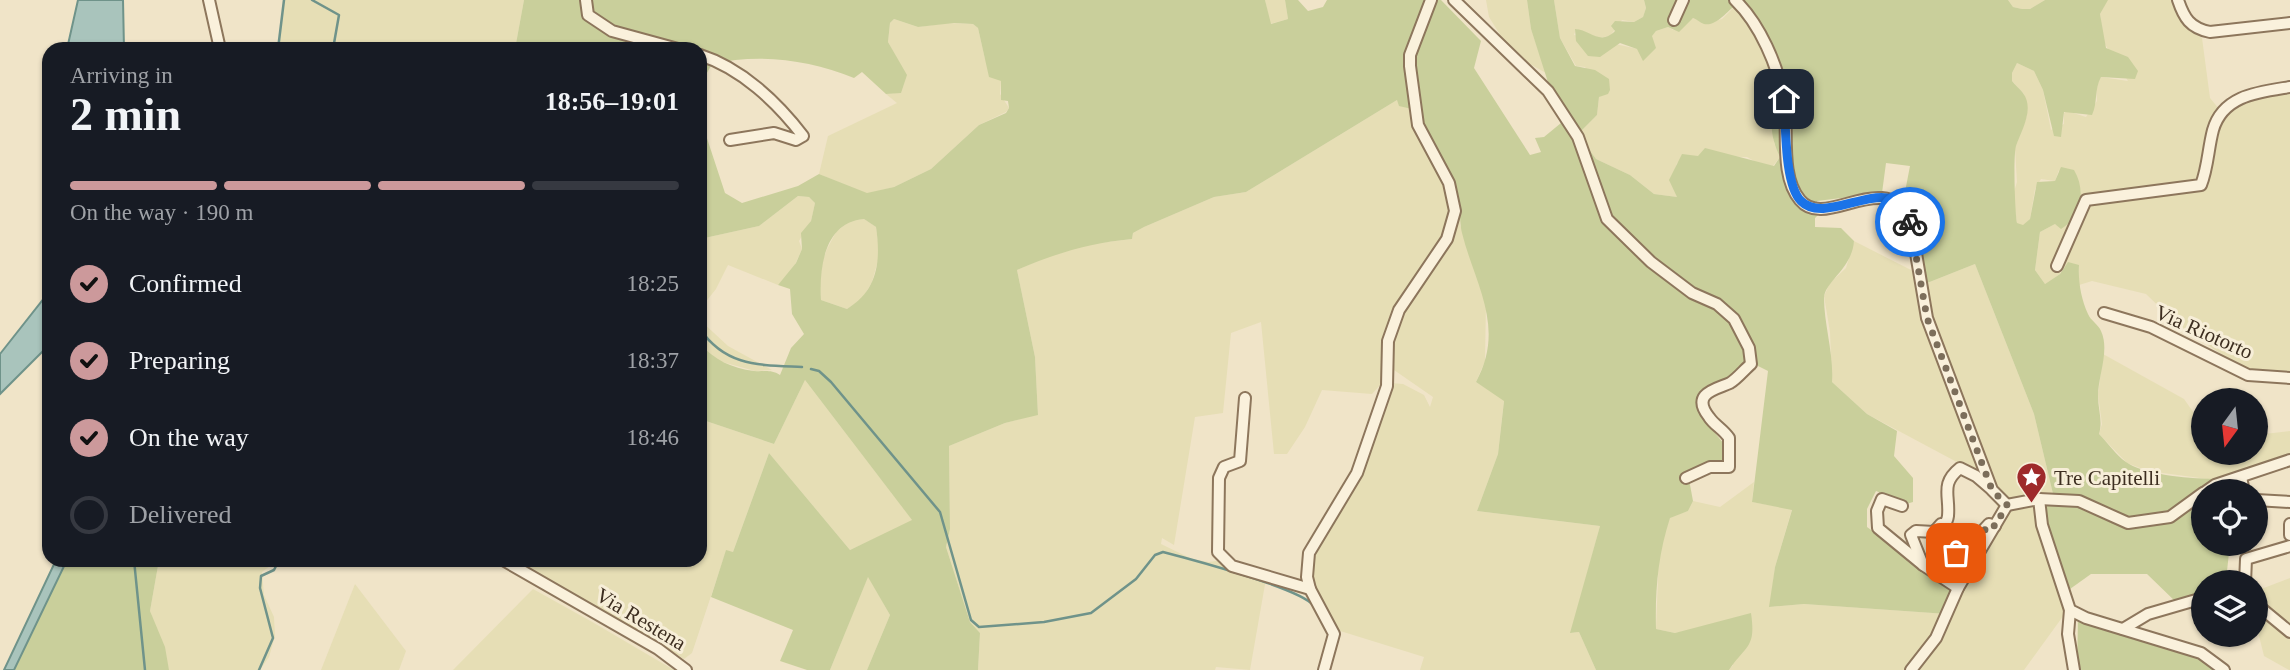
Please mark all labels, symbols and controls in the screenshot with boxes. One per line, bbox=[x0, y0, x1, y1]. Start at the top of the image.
text: Arriving in bbox=[70, 63, 173, 88]
pin bbox=[1754, 69, 1814, 129]
icon: home bbox=[1765, 80, 1803, 118]
text: 18:56–19:01 bbox=[545, 87, 679, 116]
text: 2 min bbox=[70, 89, 181, 140]
courier bbox=[1875, 187, 1945, 257]
text: On the way · 190 m bbox=[70, 200, 253, 225]
icon: bike bbox=[1891, 203, 1929, 241]
icon: check bbox=[70, 265, 108, 303]
text: Confirmed bbox=[129, 269, 242, 298]
text: 18:25 bbox=[627, 271, 679, 296]
street label: Via Riotorto bbox=[2151, 300, 2257, 364]
icon: check bbox=[70, 342, 108, 380]
text: Preparing bbox=[129, 346, 230, 375]
text: 18:37 bbox=[627, 348, 679, 373]
north arrow bbox=[2191, 388, 2268, 466]
map controls bbox=[2191, 388, 2268, 647]
icon: check bbox=[70, 419, 108, 457]
text: On the way bbox=[129, 423, 249, 452]
text: 18:46 bbox=[627, 425, 679, 450]
place icon: Tre Capitelli bbox=[2014, 461, 2048, 505]
place label: Tre Capitelli bbox=[2054, 466, 2160, 490]
button: locate bbox=[2191, 479, 2268, 556]
text: Delivered bbox=[129, 500, 232, 529]
pin bbox=[1926, 523, 1986, 583]
icon: bag bbox=[1937, 534, 1975, 572]
button: layers bbox=[2191, 570, 2268, 647]
street label: Via Restena bbox=[592, 583, 691, 656]

